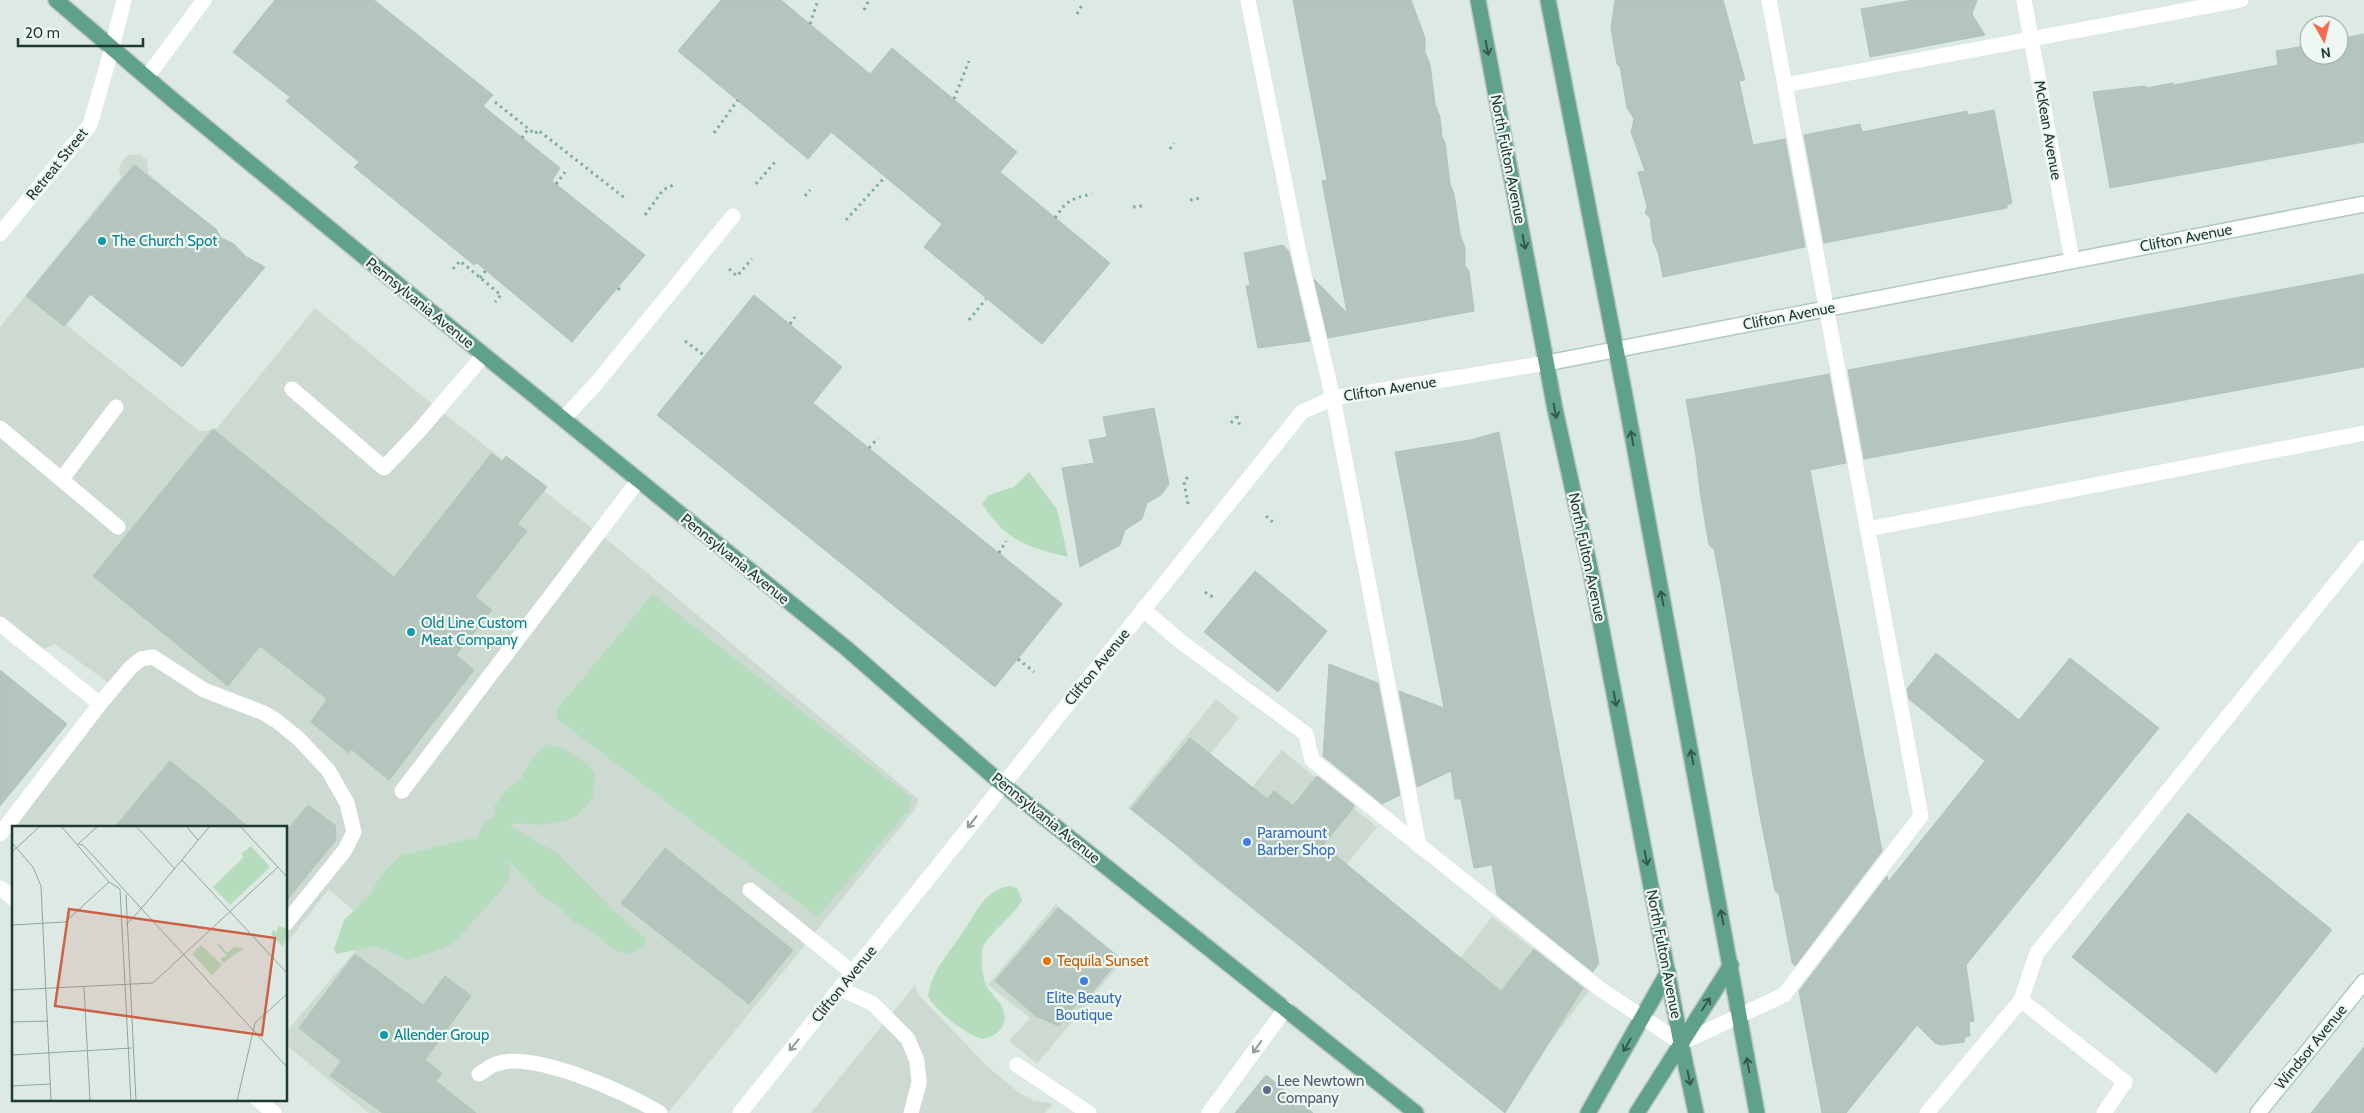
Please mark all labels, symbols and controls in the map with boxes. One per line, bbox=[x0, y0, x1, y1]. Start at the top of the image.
scale bar bbox=[18, 15, 142, 47]
north arrow bbox=[2299, 15, 2349, 65]
text: 20 m bbox=[25, 24, 60, 42]
one-way arrow bbox=[1483, 39, 1492, 55]
text: N bbox=[2320, 43, 2332, 62]
street label: McKean Avenue bbox=[2030, 79, 2066, 182]
street label: North Fulton Avenue bbox=[1487, 93, 1529, 225]
street label: Retreat Street bbox=[22, 124, 92, 204]
street label: Clifton Avenue bbox=[2138, 220, 2234, 256]
place label: The Church Spot bbox=[112, 232, 217, 250]
one-way arrow bbox=[1520, 233, 1529, 249]
marker: The Church Spot bbox=[96, 235, 108, 247]
street label: Pennsylvania Avenue bbox=[362, 254, 478, 352]
street label: Clifton Avenue bbox=[1741, 298, 1837, 334]
street label: Clifton Avenue bbox=[1342, 373, 1438, 405]
one-way arrow bbox=[1551, 403, 1561, 419]
one-way arrow bbox=[1627, 430, 1637, 446]
street label: North Fulton Avenue bbox=[1565, 491, 1609, 623]
street label: Pennsylvania Avenue bbox=[677, 510, 793, 608]
one-way arrow bbox=[1657, 590, 1666, 606]
place label: Old Line Custom Meat Company bbox=[421, 614, 527, 649]
street label: Clifton Avenue bbox=[1061, 625, 1134, 709]
marker: Old Line Custom Meat Company bbox=[405, 626, 417, 638]
one-way arrow bbox=[1611, 690, 1621, 706]
one-way arrow bbox=[1687, 750, 1696, 766]
street label: Pennsylvania Avenue bbox=[988, 769, 1104, 867]
one-way arrow bbox=[966, 816, 977, 829]
place label: Paramount Barber Shop bbox=[1257, 824, 1335, 859]
inset map bbox=[12, 826, 288, 1100]
marker: Paramount Barber Shop bbox=[1241, 836, 1253, 848]
one-way arrow bbox=[1642, 850, 1651, 866]
street label: North Fulton Avenue bbox=[1643, 888, 1685, 1020]
one-way arrow bbox=[1717, 910, 1726, 926]
street label: Clifton Avenue bbox=[808, 942, 881, 1026]
place label: Tequila Sunset bbox=[1057, 952, 1149, 970]
marker: Tequila Sunset bbox=[1041, 955, 1053, 967]
marker: Elite Beauty Boutique bbox=[1078, 975, 1090, 987]
place label: Elite Beauty Boutique bbox=[1046, 989, 1122, 1024]
one-way arrow bbox=[1701, 997, 1711, 1011]
street label: Windsor Avenue bbox=[2271, 1001, 2351, 1093]
place label: Allender Group bbox=[394, 1026, 489, 1044]
marker: Allender Group bbox=[378, 1029, 390, 1041]
one-way arrow bbox=[1621, 1037, 1631, 1052]
one-way arrow bbox=[789, 1039, 800, 1052]
one-way arrow bbox=[1252, 1040, 1262, 1054]
one-way arrow bbox=[1742, 1057, 1752, 1073]
one-way arrow bbox=[1685, 1069, 1694, 1085]
place label: Lee Newtown Company bbox=[1277, 1072, 1364, 1107]
marker: Lee Newtown Company bbox=[1261, 1084, 1273, 1096]

